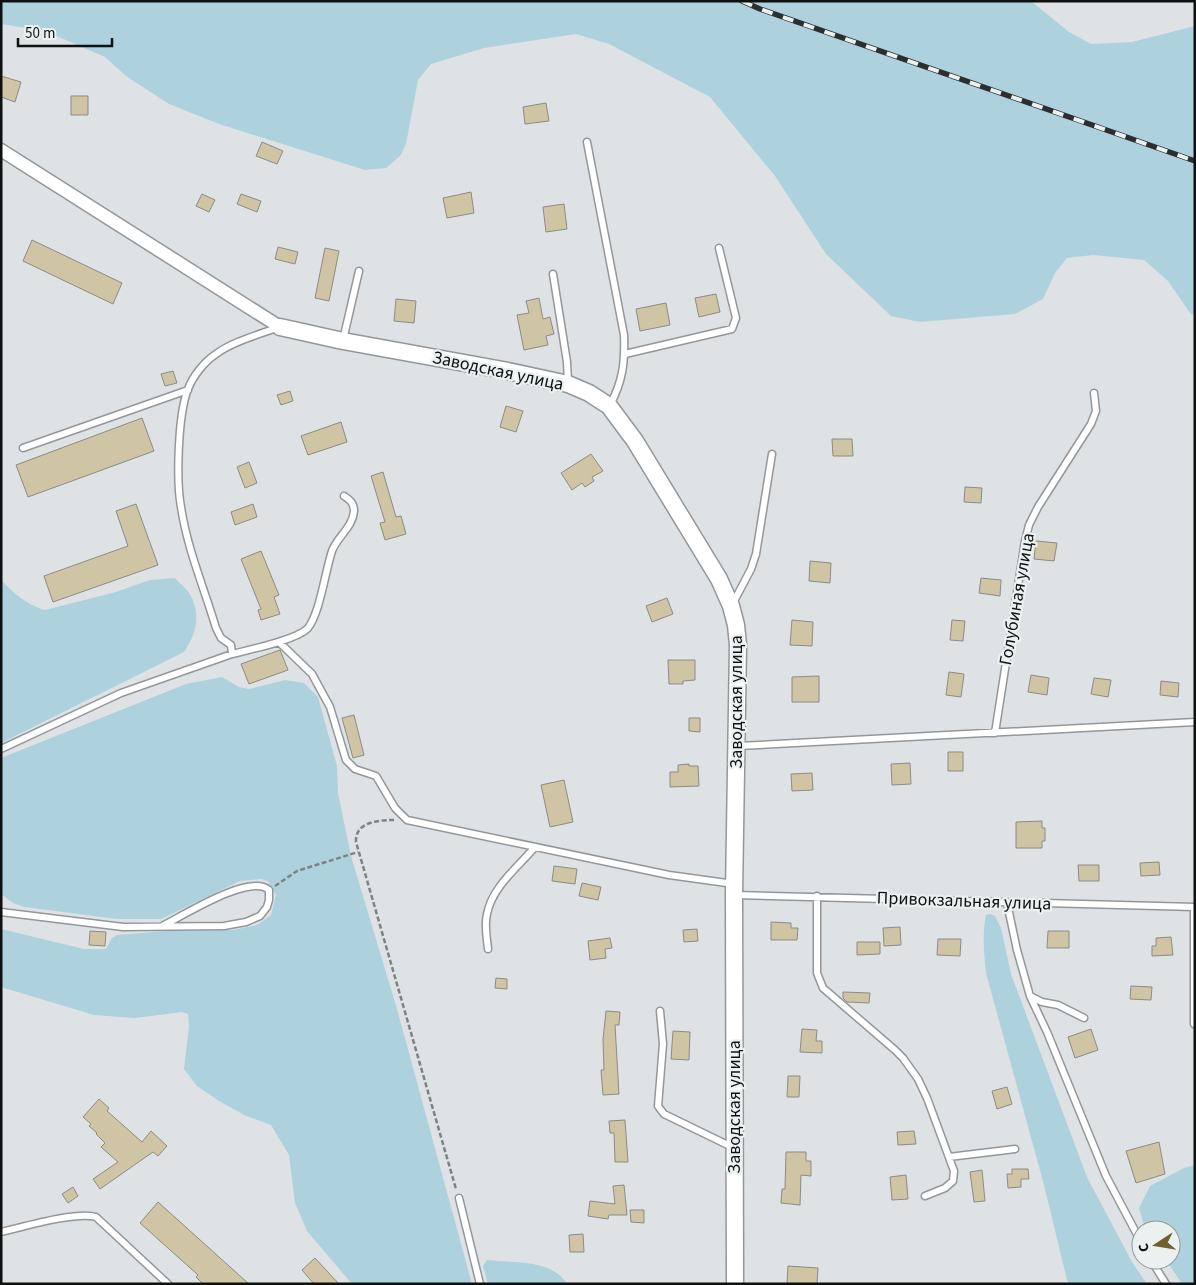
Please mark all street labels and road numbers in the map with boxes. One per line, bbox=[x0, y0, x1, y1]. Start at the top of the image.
street label: Заводская улица bbox=[430, 345, 566, 397]
street label: Голубиная улица bbox=[993, 531, 1041, 667]
street label: Заводская улица bbox=[724, 635, 749, 769]
street label: Привокзальная улица bbox=[876, 885, 1052, 917]
street label: Заводская улица bbox=[722, 1040, 747, 1174]

